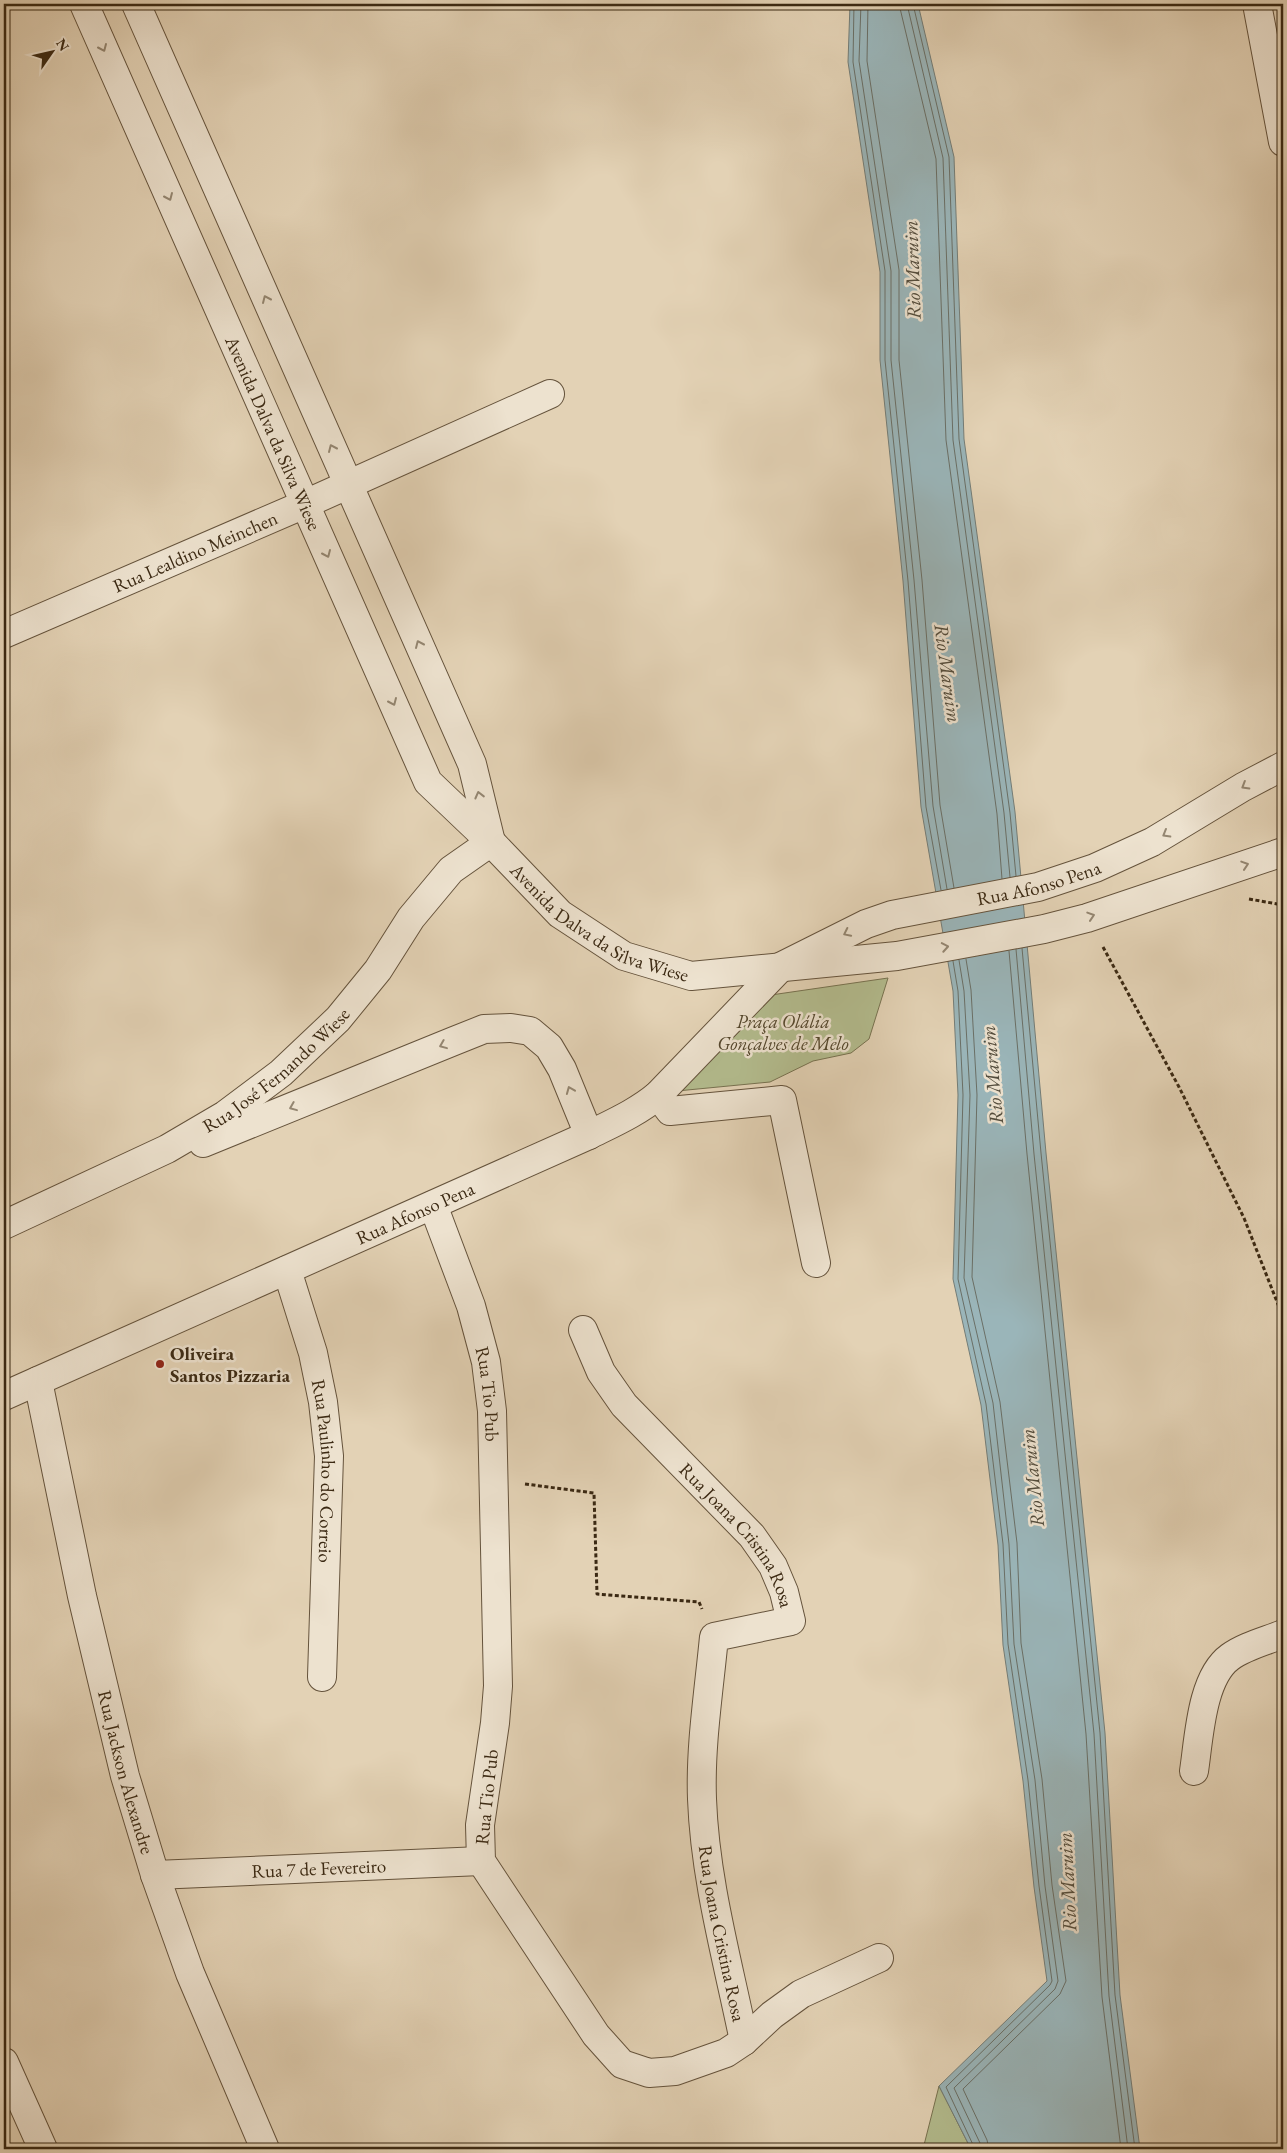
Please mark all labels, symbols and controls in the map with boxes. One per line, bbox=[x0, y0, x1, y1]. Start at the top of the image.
north arrow bbox=[28, 28, 78, 78]
text: N bbox=[52, 35, 74, 55]
one-way arrow bbox=[97, 43, 108, 52]
one-way arrow bbox=[163, 192, 174, 201]
water label: Rio Maruim bbox=[897, 220, 927, 320]
one-way arrow bbox=[262, 295, 273, 304]
street label: Avenida Dalva da Silva Wiese bbox=[219, 331, 327, 534]
one-way arrow bbox=[328, 444, 338, 453]
street label: Rua Lealdino Meinchen bbox=[109, 505, 281, 599]
one-way arrow bbox=[321, 549, 331, 558]
water label: Rio Maruim bbox=[928, 622, 968, 724]
one-way arrow bbox=[414, 640, 425, 649]
one-way arrow bbox=[386, 697, 397, 706]
one-way arrow bbox=[1241, 779, 1250, 789]
one-way arrow bbox=[474, 790, 485, 799]
one-way arrow bbox=[1163, 827, 1172, 837]
street label: Rua Afonso Pena bbox=[975, 855, 1105, 911]
street label: Avenida Dalva da Silva Wiese bbox=[504, 857, 692, 988]
one-way arrow bbox=[1241, 861, 1249, 871]
one-way arrow bbox=[1086, 912, 1095, 922]
one-way arrow bbox=[843, 927, 852, 937]
one-way arrow bbox=[940, 943, 949, 953]
street label: Rua José Fernando Wiese bbox=[198, 1002, 355, 1138]
park label: Praça Olália Gonçalves de Melo bbox=[717, 1009, 849, 1056]
water label: Rio Maruim bbox=[975, 1024, 1009, 1126]
one-way arrow bbox=[439, 1039, 448, 1049]
one-way arrow bbox=[566, 1086, 576, 1094]
one-way arrow bbox=[289, 1101, 298, 1111]
street label: Rua Afonso Pena bbox=[352, 1176, 479, 1250]
place label: Oliveira Santos Pizzaria bbox=[170, 1341, 291, 1388]
street label: Rua Tio Pub bbox=[469, 1344, 505, 1442]
marker: Oliveira Santos Pizzaria bbox=[154, 1358, 166, 1370]
street label: Rua Paulinho do Correio bbox=[306, 1377, 341, 1563]
water label: Rio Maruim bbox=[1014, 1427, 1050, 1529]
street label: Rua Joana Cristina Rosa bbox=[674, 1457, 799, 1611]
street label: Rua Jackson Alexandre bbox=[92, 1688, 160, 1857]
street label: Rua Tio Pub bbox=[469, 1748, 504, 1846]
water label: Rio Maruim bbox=[1051, 1832, 1083, 1932]
street label: Rua Joana Cristina Rosa bbox=[693, 1844, 752, 2024]
street label: Rua 7 de Fevereiro bbox=[251, 1853, 387, 1884]

